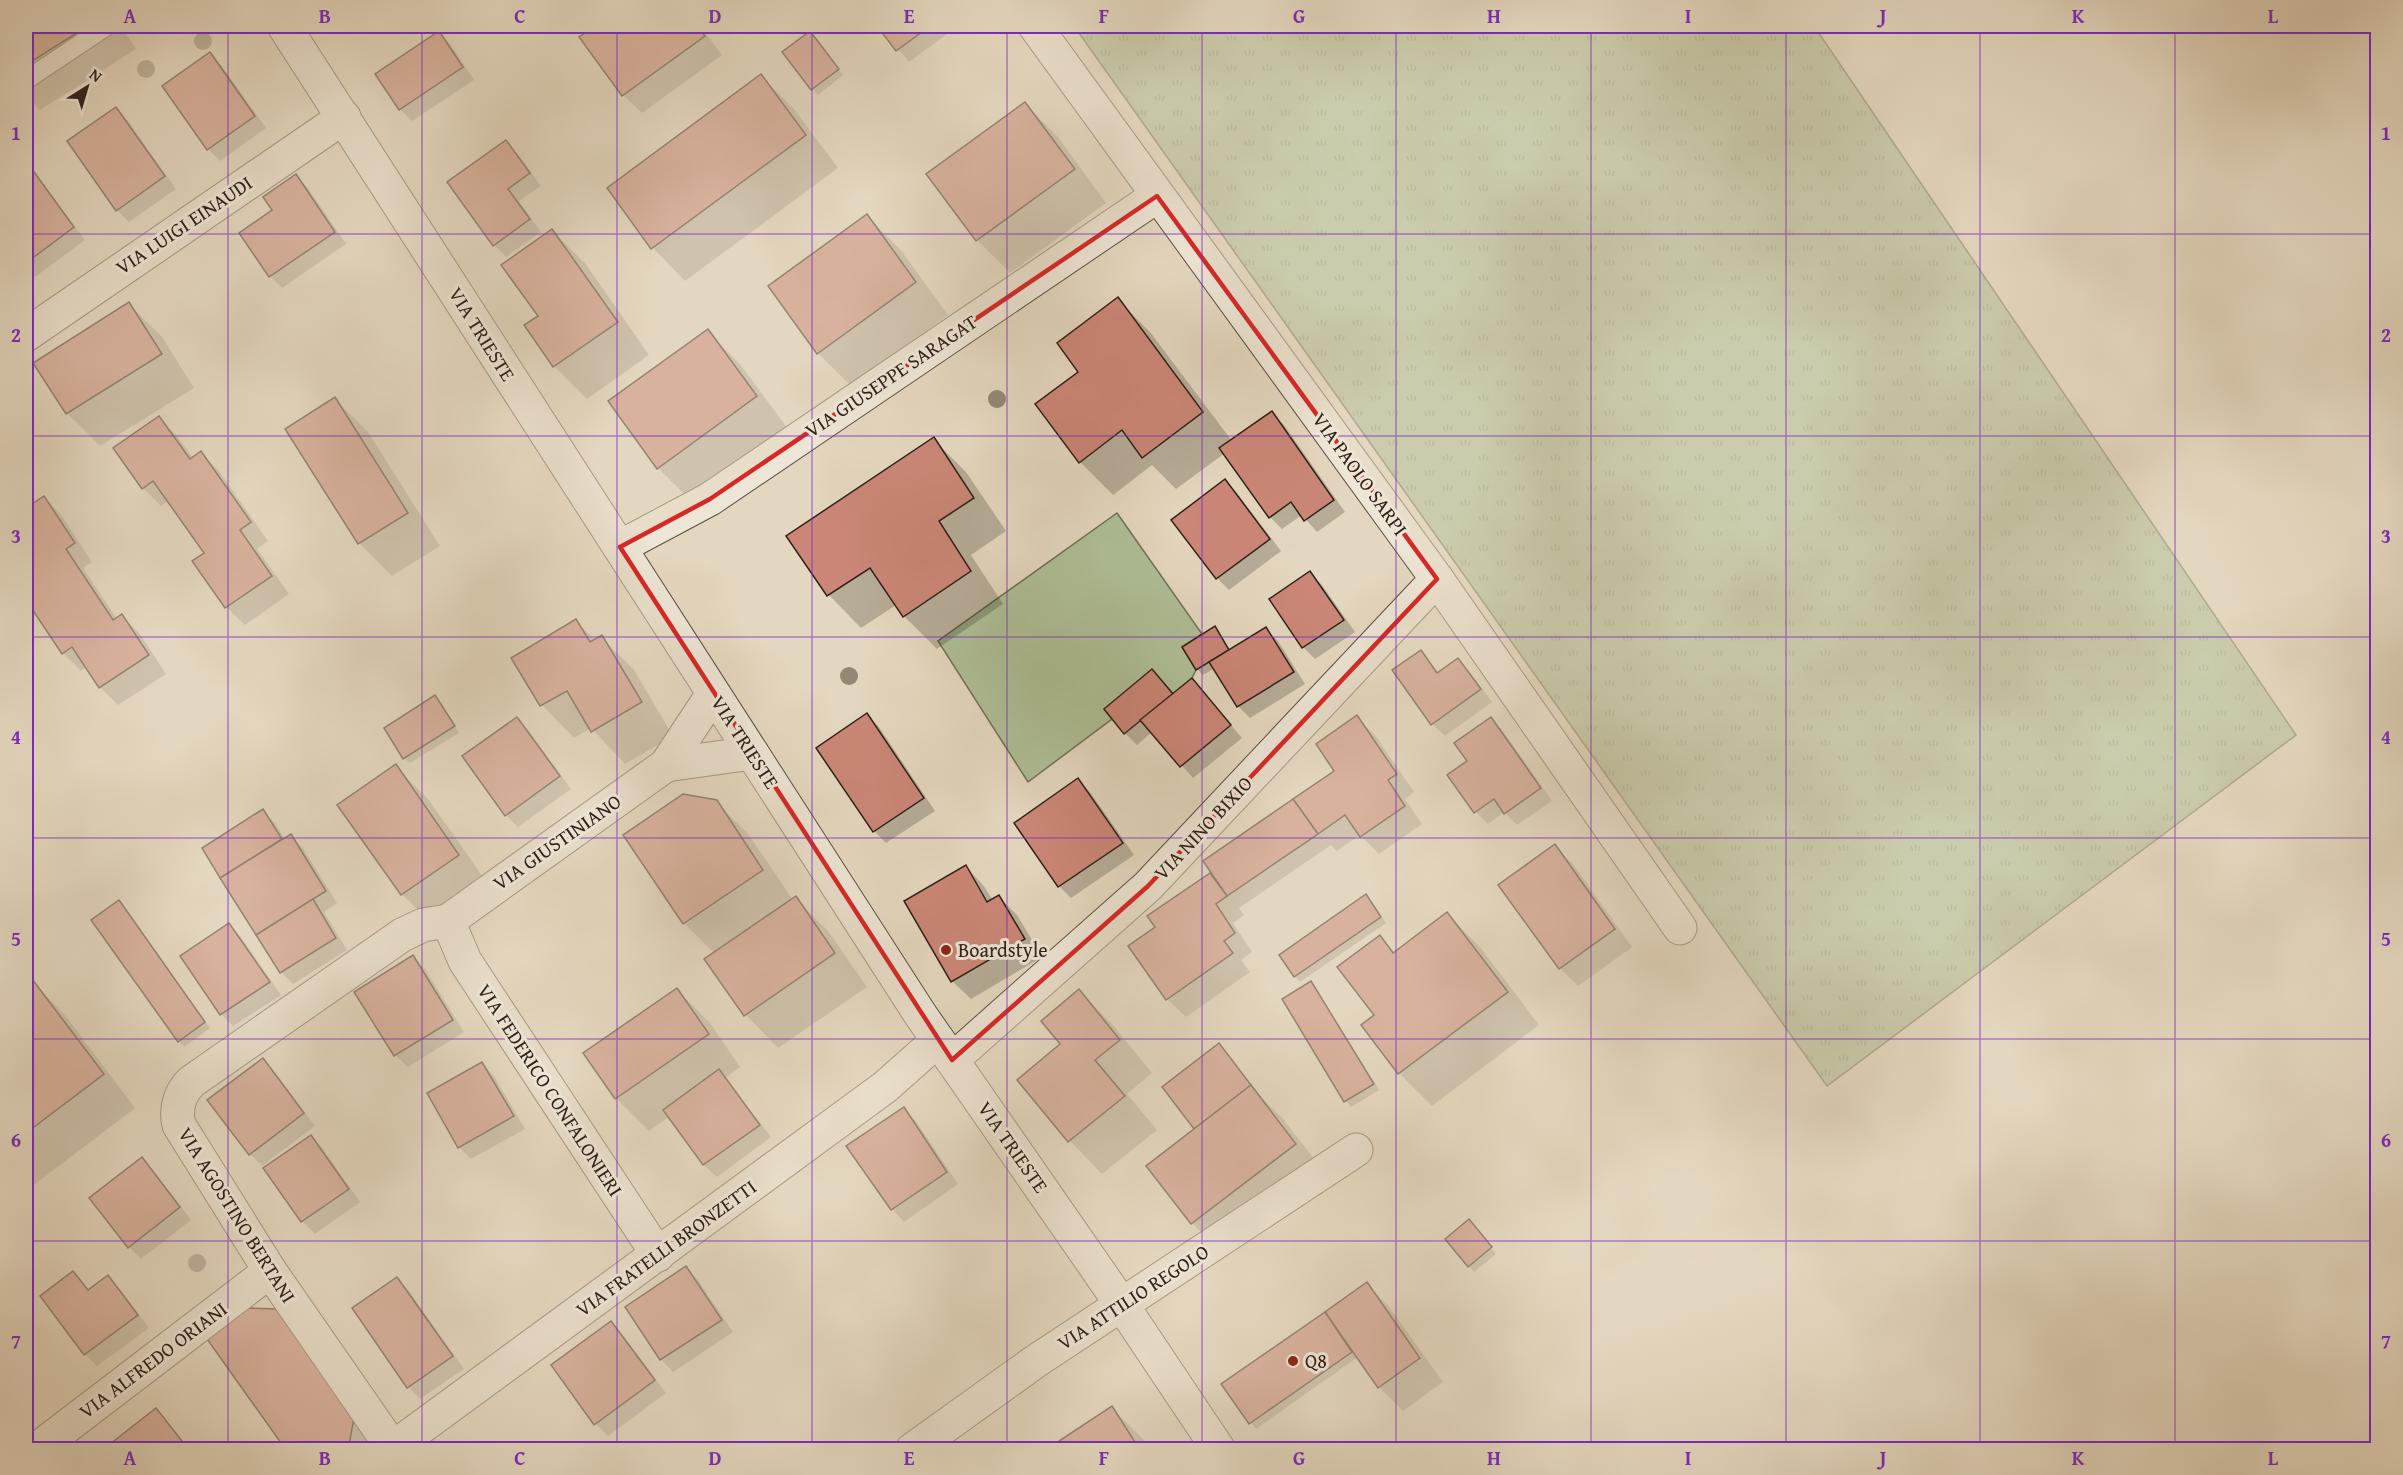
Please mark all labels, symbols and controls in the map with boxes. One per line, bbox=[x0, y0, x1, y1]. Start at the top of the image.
text: A bbox=[124, 1, 137, 30]
text: B bbox=[319, 1, 331, 30]
text: C bbox=[514, 1, 526, 30]
text: D bbox=[708, 1, 722, 30]
text: E bbox=[904, 1, 915, 30]
text: F bbox=[1099, 1, 1109, 30]
text: G bbox=[1293, 1, 1305, 30]
text: H bbox=[1487, 1, 1501, 30]
text: I bbox=[1685, 1, 1691, 30]
text: J bbox=[1877, 1, 1887, 30]
text: K bbox=[2072, 1, 2085, 30]
text: L bbox=[2268, 1, 2279, 30]
north arrow bbox=[57, 57, 117, 117]
text: N bbox=[85, 62, 108, 88]
text: 1 bbox=[11, 118, 21, 147]
text: 1 bbox=[2381, 118, 2391, 147]
street label: VIA LUIGI EINAUDI bbox=[110, 168, 258, 281]
street label: VIA TRIESTE bbox=[442, 281, 523, 386]
street label: VIA GIUSEPPE SARAGAT bbox=[799, 307, 983, 444]
text: 2 bbox=[11, 320, 21, 349]
text: 2 bbox=[2381, 320, 2391, 349]
street label: VIA PAOLO SARPI bbox=[1306, 406, 1415, 541]
text: 3 bbox=[11, 521, 21, 550]
text: 3 bbox=[2381, 521, 2391, 550]
street label: VIA TRIESTE bbox=[704, 689, 786, 794]
text: 4 bbox=[11, 722, 21, 751]
text: 4 bbox=[2381, 722, 2391, 751]
street label: VIA NINO BIXIO bbox=[1147, 769, 1259, 886]
street label: VIA GIUSTINIANO bbox=[487, 787, 627, 897]
text: 5 bbox=[11, 924, 21, 953]
text: 5 bbox=[2381, 924, 2391, 953]
place label: Boardstyle bbox=[958, 935, 1048, 964]
marker: Boardstyle bbox=[939, 943, 953, 957]
street label: VIA FEDERICO CONFALONIERI bbox=[471, 978, 630, 1202]
street label: VIA TRIESTE bbox=[971, 1095, 1056, 1198]
street label: VIA AGOSTINO BERTANI bbox=[172, 1121, 303, 1308]
text: 6 bbox=[11, 1125, 21, 1154]
text: 6 bbox=[2381, 1125, 2391, 1154]
street label: VIA FRATELLI BRONZETTI bbox=[569, 1172, 762, 1323]
street label: VIA ATTILIO REGOLO bbox=[1051, 1237, 1214, 1357]
street label: VIA ALFREDO ORIANI bbox=[73, 1294, 233, 1425]
text: 7 bbox=[11, 1326, 21, 1355]
text: 7 bbox=[2381, 1326, 2391, 1355]
place label: Q8 bbox=[1305, 1346, 1327, 1375]
marker: Q8 bbox=[1286, 1354, 1300, 1368]
text: A bbox=[124, 1443, 137, 1472]
text: B bbox=[319, 1443, 331, 1472]
text: C bbox=[514, 1443, 526, 1472]
text: D bbox=[708, 1443, 722, 1472]
text: E bbox=[904, 1443, 915, 1472]
text: F bbox=[1099, 1443, 1109, 1472]
text: G bbox=[1293, 1443, 1305, 1472]
text: H bbox=[1487, 1443, 1501, 1472]
text: I bbox=[1685, 1443, 1691, 1472]
text: J bbox=[1877, 1443, 1887, 1472]
text: K bbox=[2072, 1443, 2085, 1472]
text: L bbox=[2268, 1443, 2279, 1472]

